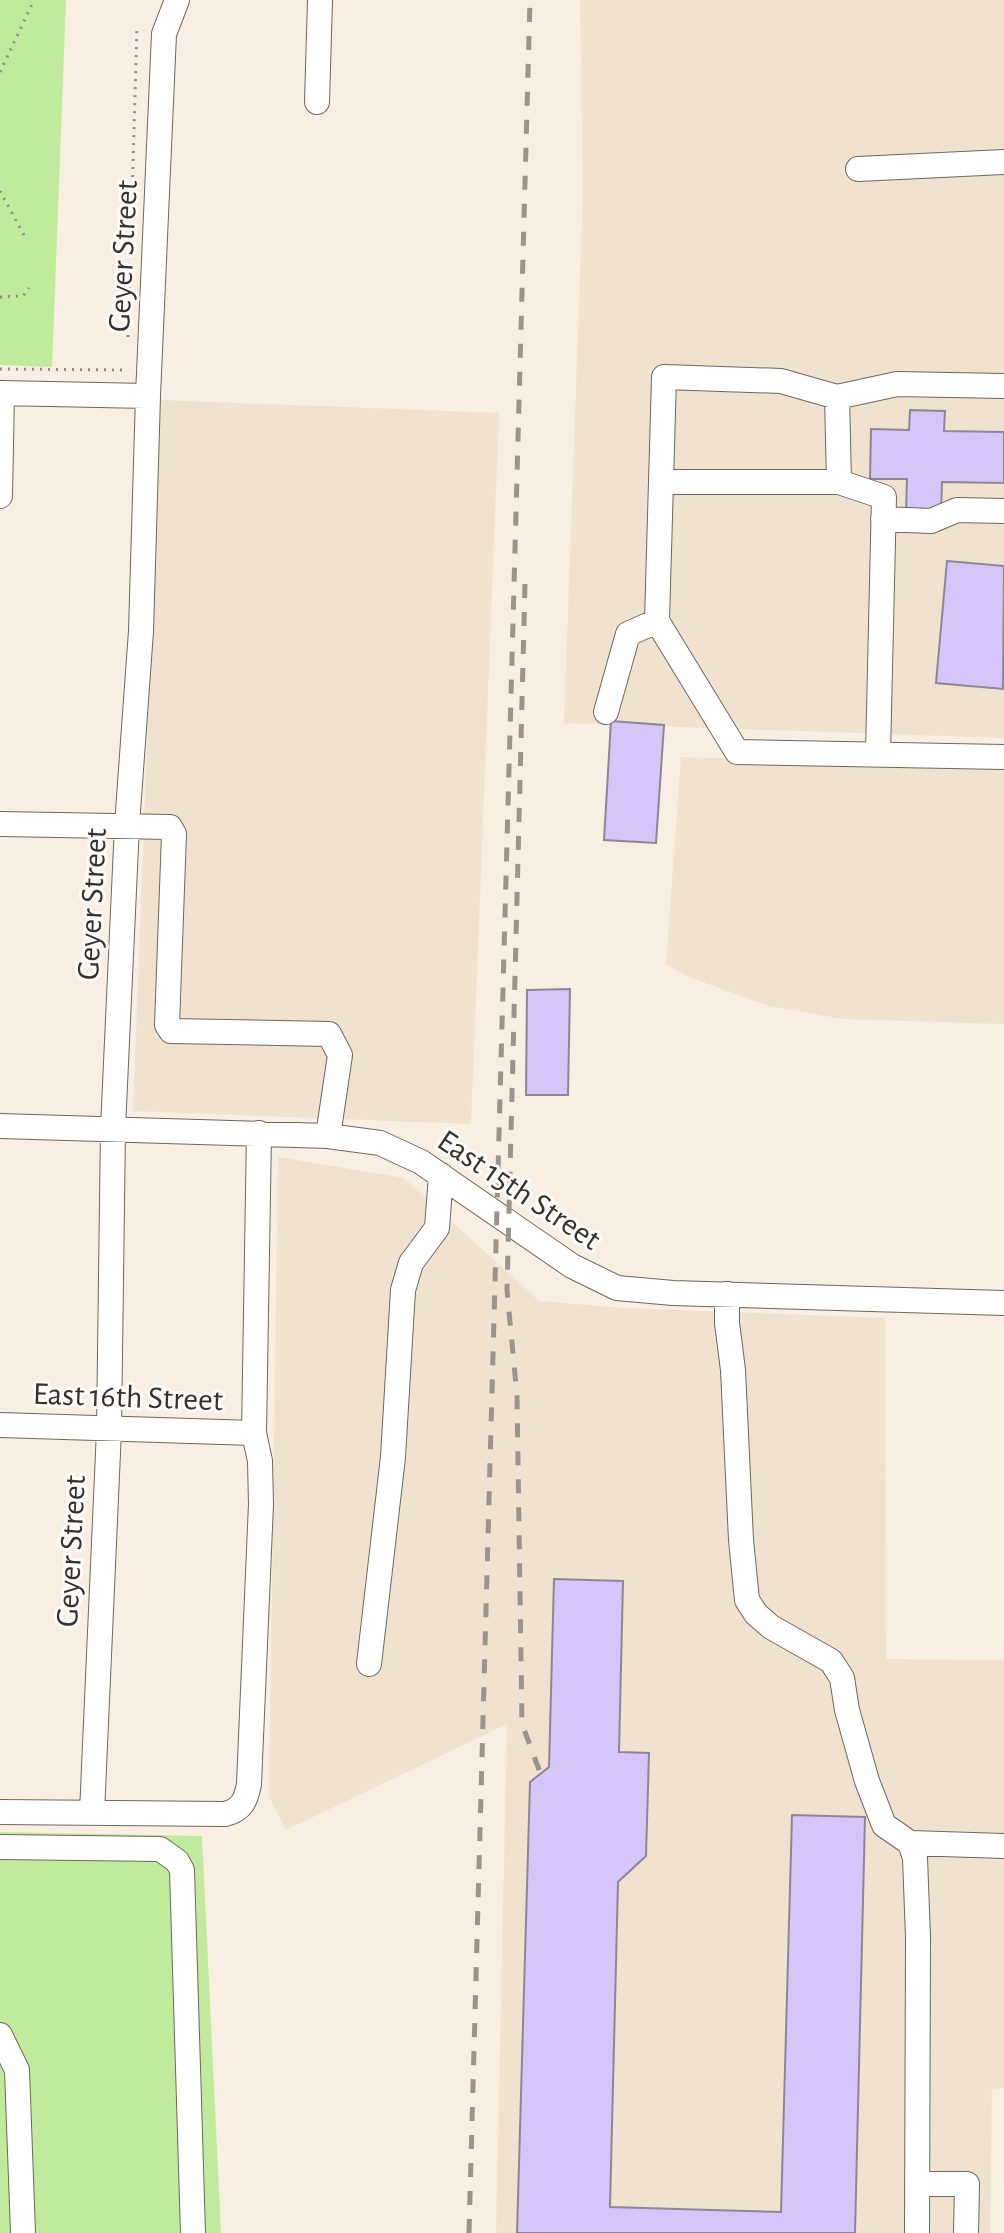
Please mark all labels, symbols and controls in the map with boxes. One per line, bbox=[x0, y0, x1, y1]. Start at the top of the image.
street label: Geyer Street bbox=[103, 179, 143, 333]
street label: Geyer Street bbox=[72, 827, 112, 981]
street label: East 15th Street bbox=[432, 1124, 606, 1256]
street label: East 16th Street bbox=[32, 1378, 224, 1416]
street label: Geyer Street bbox=[51, 1474, 91, 1628]

